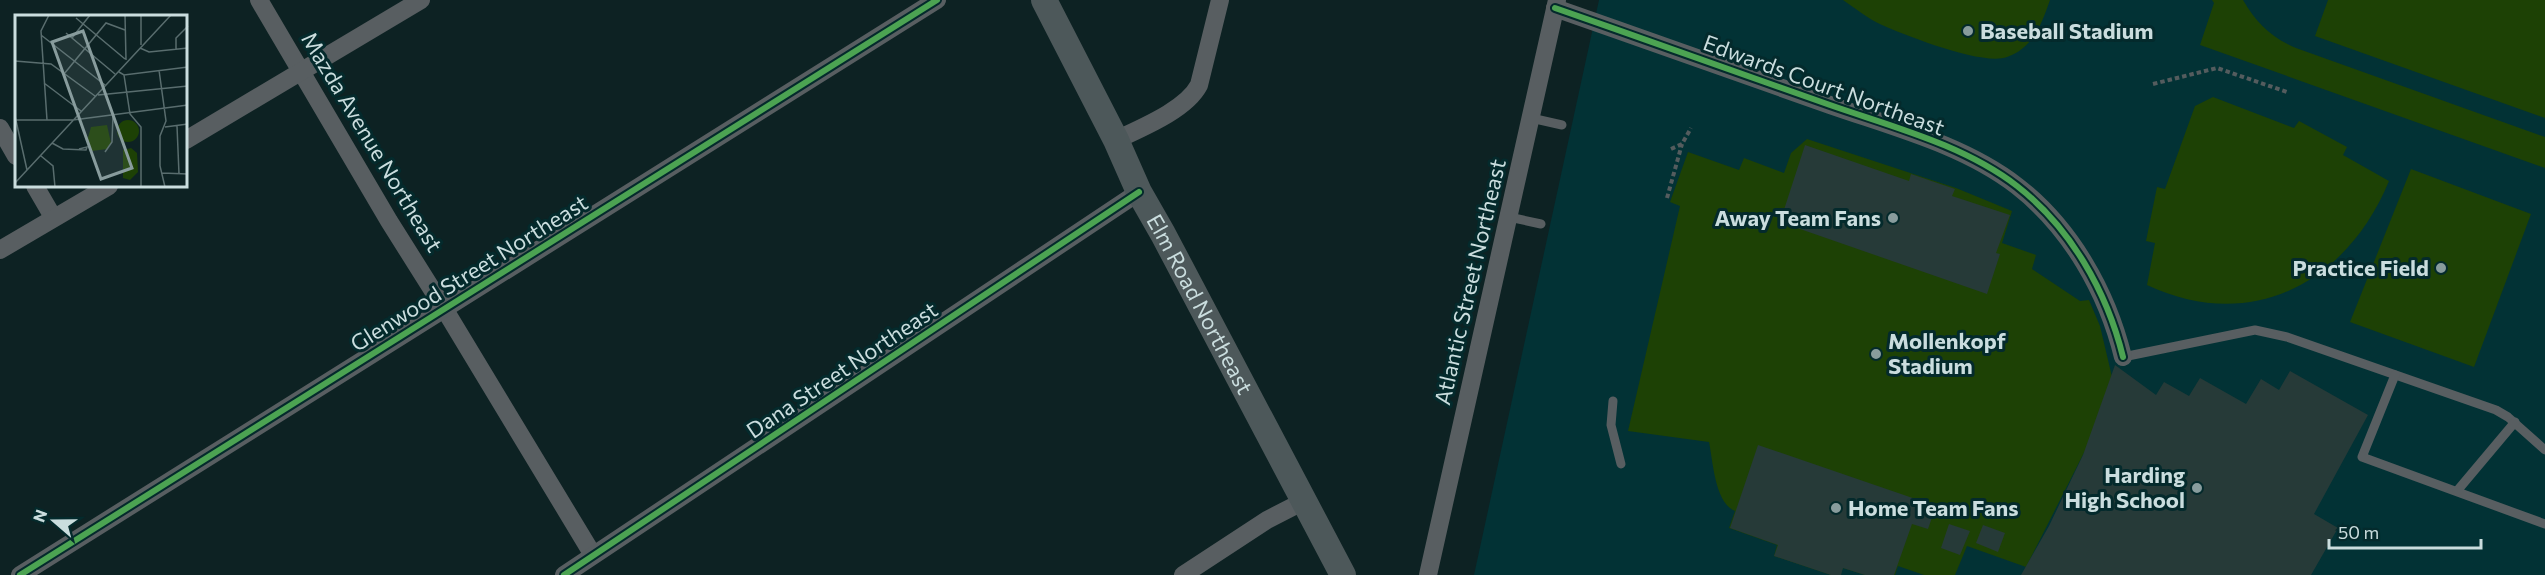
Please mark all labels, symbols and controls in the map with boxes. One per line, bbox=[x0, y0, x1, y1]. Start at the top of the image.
inset map bbox=[15, 15, 188, 188]
place label: Baseball Stadium bbox=[1980, 17, 2153, 44]
marker: Baseball Stadium bbox=[1961, 24, 1975, 38]
street label: Mazda Avenue Northeast bbox=[296, 27, 449, 256]
street label: Edwards Court Northeast bbox=[1700, 28, 1948, 141]
street label: Atlantic Street Northeast bbox=[1428, 156, 1511, 407]
street label: Glenwood Street Northeast bbox=[345, 188, 592, 357]
place label: Away Team Fans bbox=[1715, 204, 1881, 231]
street label: Elm Road Northeast bbox=[1141, 209, 1259, 399]
marker: Away Team Fans bbox=[1886, 211, 1900, 225]
place label: Practice Field bbox=[2292, 254, 2429, 281]
marker: Practice Field bbox=[2434, 261, 2448, 275]
street label: Dana Street Northeast bbox=[741, 296, 942, 444]
place label: Mollenkopf Stadium bbox=[1888, 327, 2007, 379]
marker: Mollenkopf Stadium bbox=[1869, 347, 1883, 361]
place label: Harding High School bbox=[2064, 461, 2185, 513]
marker: Harding High School bbox=[2190, 481, 2204, 495]
north arrow bbox=[24, 491, 84, 551]
place label: Home Team Fans bbox=[1848, 494, 2019, 521]
marker: Home Team Fans bbox=[1829, 501, 1843, 515]
text: N bbox=[28, 507, 50, 525]
scale bar bbox=[2329, 512, 2480, 550]
text: 50 m bbox=[2338, 521, 2379, 543]

